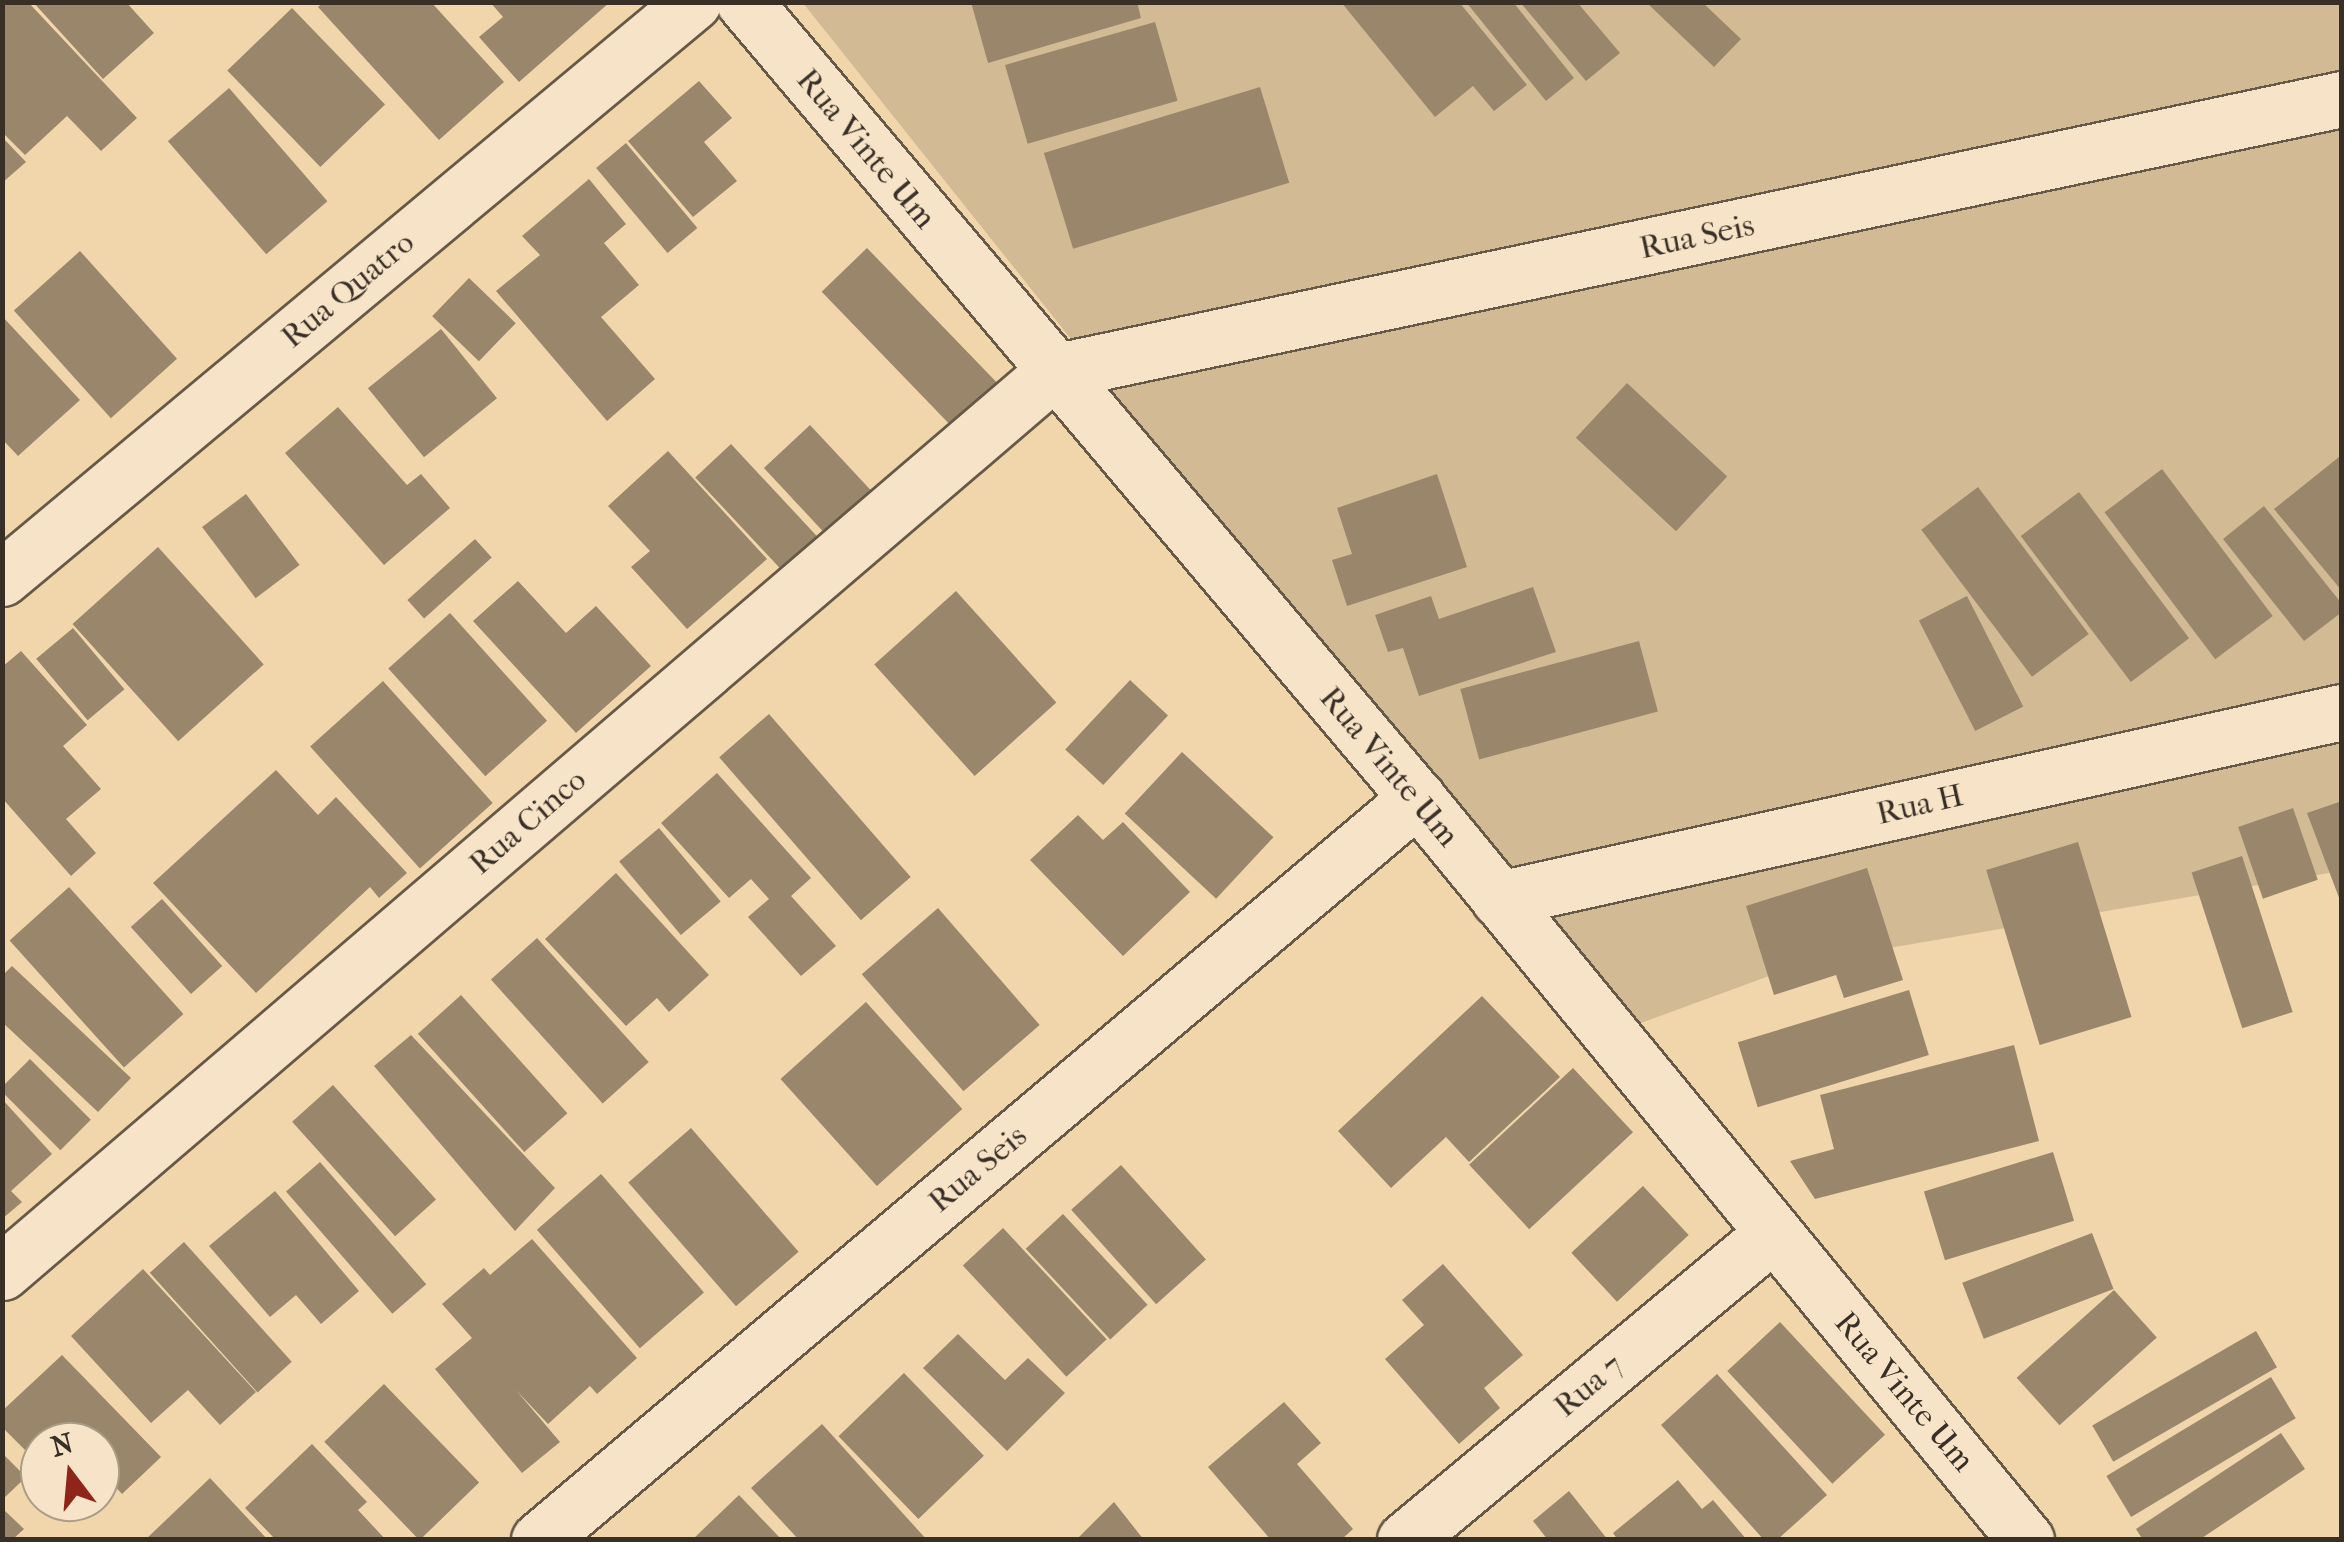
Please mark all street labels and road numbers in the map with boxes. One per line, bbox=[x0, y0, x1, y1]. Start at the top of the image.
street label: Rua Vinte Um bbox=[788, 61, 944, 237]
street label: Rua Seis bbox=[1636, 206, 1758, 268]
street label: Rua Quatro bbox=[274, 224, 422, 356]
street label: Rua Vinte Um bbox=[1311, 679, 1467, 855]
street label: Rua Cinco bbox=[462, 761, 594, 883]
street label: Rua H bbox=[1873, 776, 1967, 834]
street label: Rua Seis bbox=[921, 1117, 1035, 1221]
street label: Rua Vinte Um bbox=[1826, 1304, 1982, 1480]
street label: Rua 7 bbox=[1547, 1346, 1631, 1426]

